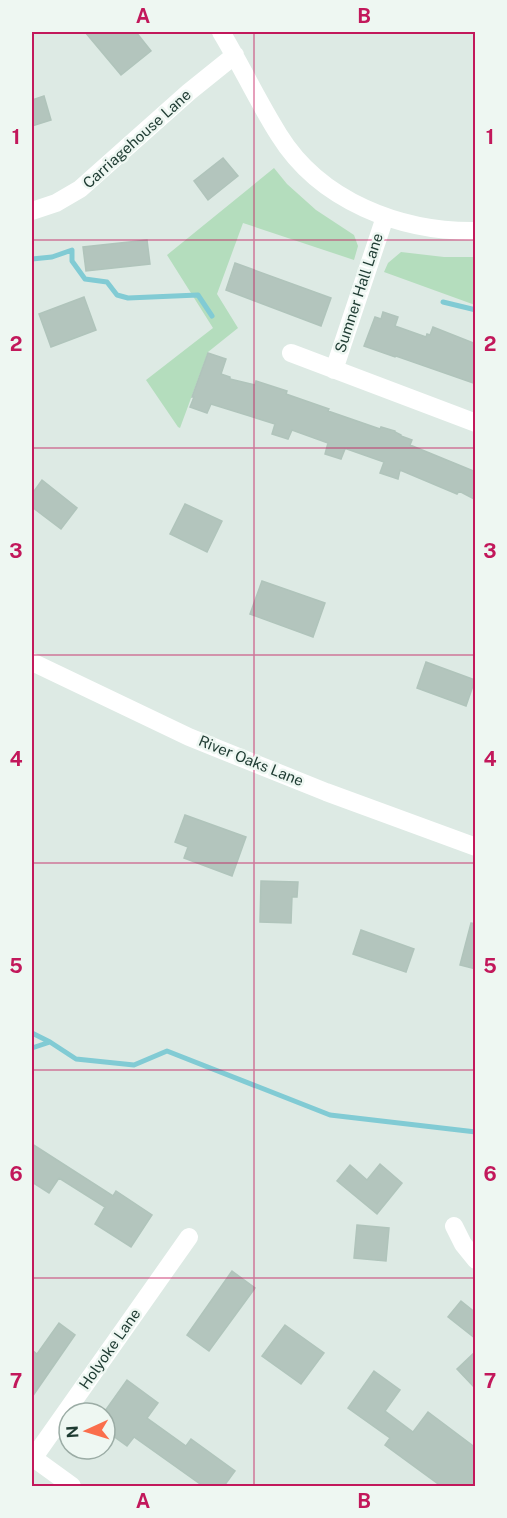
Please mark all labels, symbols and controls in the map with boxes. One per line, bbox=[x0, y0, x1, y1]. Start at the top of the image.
text: A bbox=[136, 4, 150, 28]
text: B bbox=[357, 4, 371, 28]
street label: Carriagehouse Lane bbox=[79, 86, 194, 192]
text: 1 bbox=[12, 125, 20, 149]
text: 1 bbox=[486, 125, 494, 149]
street label: Sumner Hall Lane bbox=[331, 231, 386, 355]
text: 2 bbox=[10, 332, 22, 356]
text: 2 bbox=[484, 332, 496, 356]
text: 3 bbox=[9, 539, 23, 563]
text: 3 bbox=[483, 539, 497, 563]
street label: River Oaks Lane bbox=[196, 732, 306, 789]
text: 4 bbox=[9, 747, 23, 771]
text: 4 bbox=[483, 747, 497, 771]
text: 5 bbox=[9, 954, 23, 978]
text: 5 bbox=[483, 954, 497, 978]
text: 6 bbox=[9, 1162, 23, 1186]
text: 6 bbox=[483, 1162, 497, 1186]
street label: Holyoke Lane bbox=[76, 1305, 144, 1392]
text: 7 bbox=[10, 1369, 22, 1393]
text: 7 bbox=[484, 1369, 496, 1393]
north arrow bbox=[57, 1401, 117, 1461]
text: N bbox=[63, 1425, 82, 1439]
text: A bbox=[136, 1489, 150, 1513]
text: B bbox=[357, 1489, 371, 1513]

